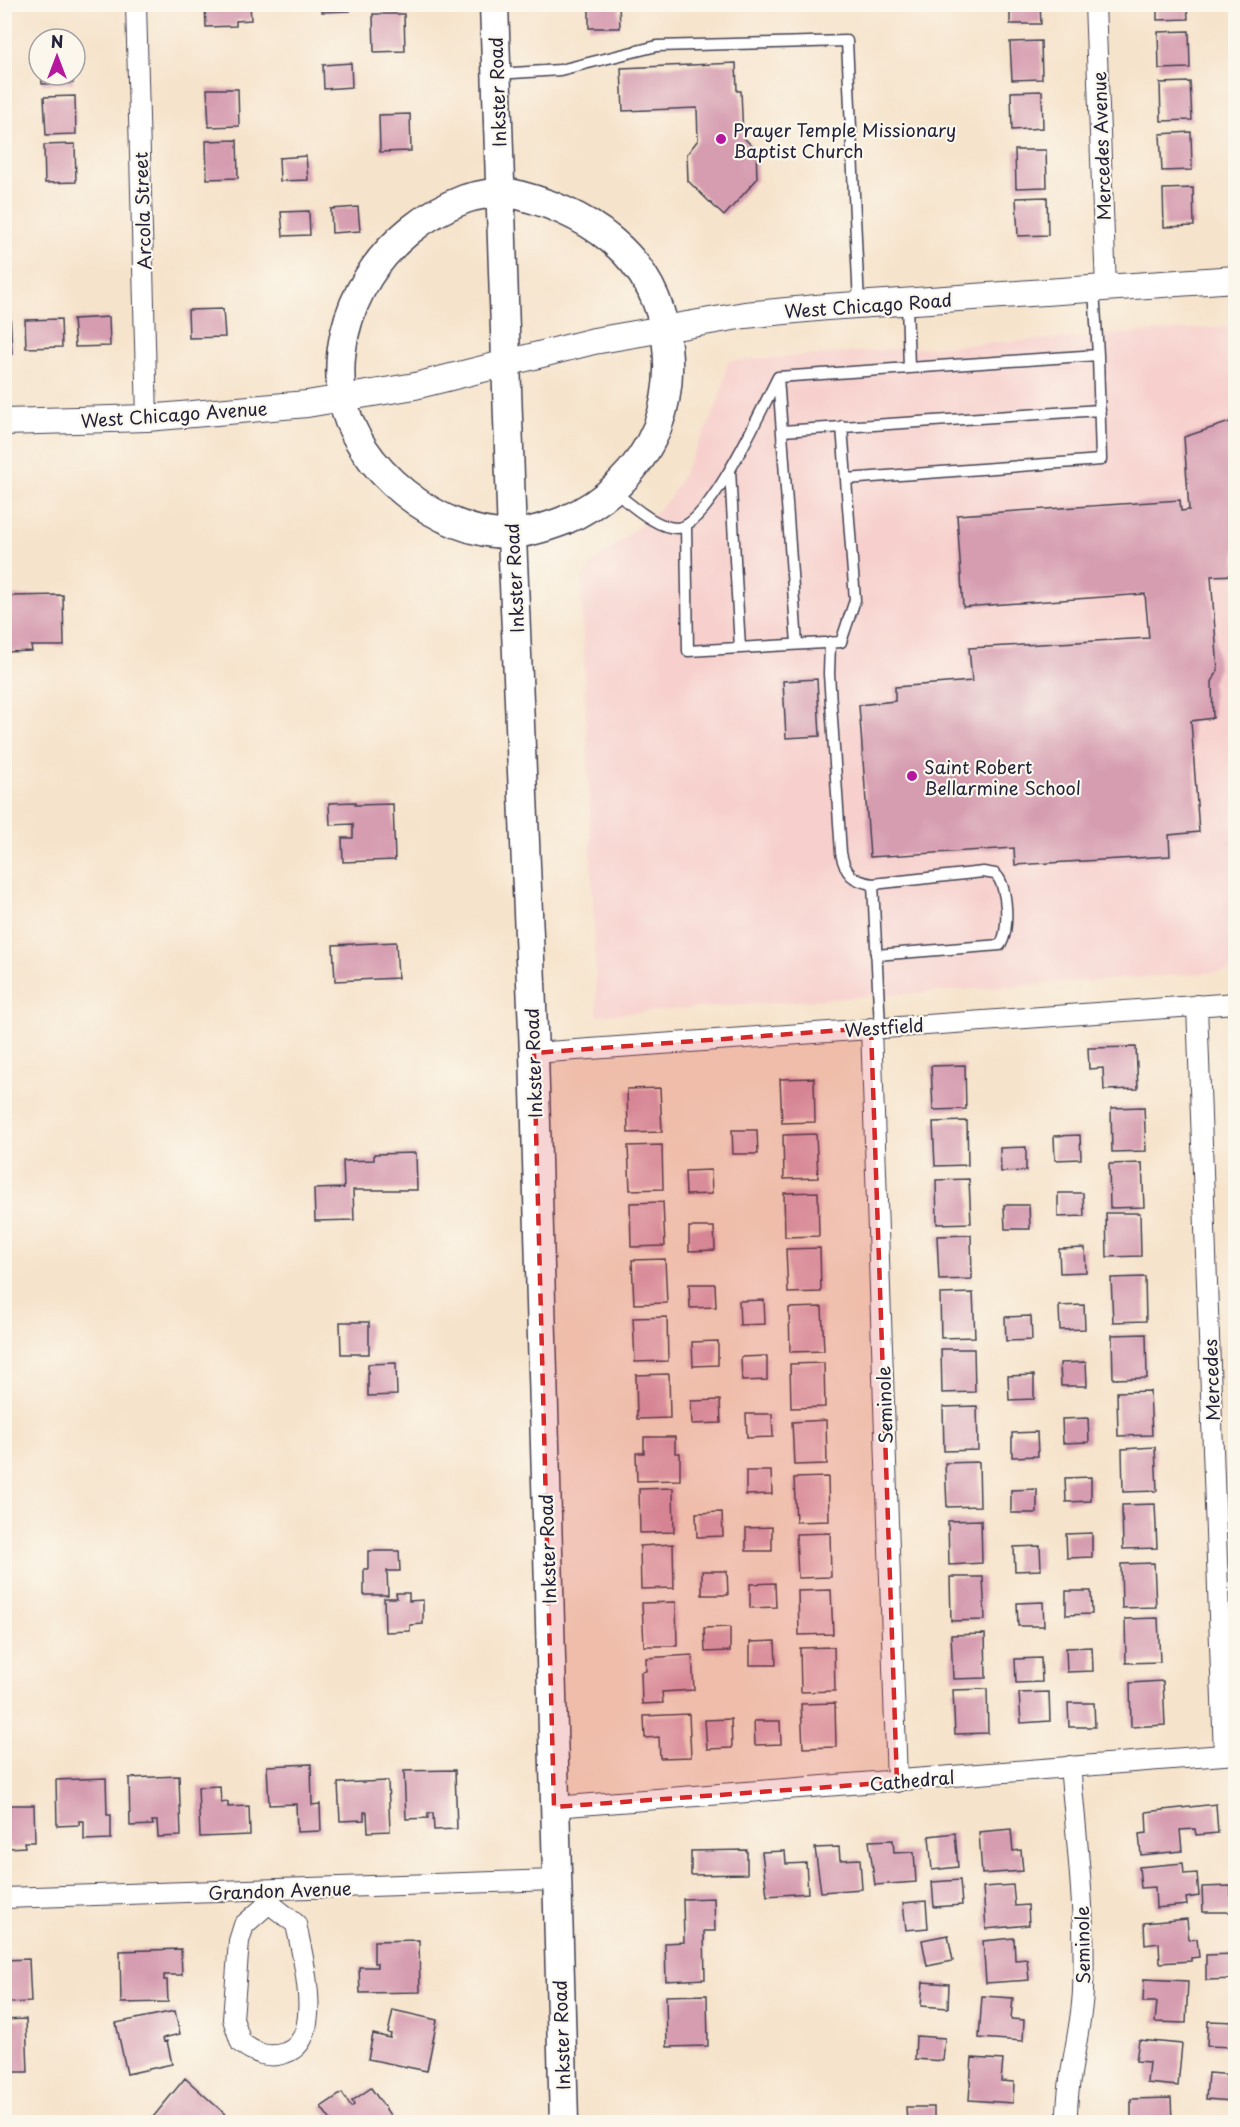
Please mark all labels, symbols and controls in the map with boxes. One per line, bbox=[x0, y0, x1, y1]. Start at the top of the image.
north arrow bbox=[27, 27, 87, 87]
text: N bbox=[51, 29, 63, 53]
street label: Inkster Road bbox=[482, 37, 512, 147]
street label: Mercedes Avenue bbox=[1085, 71, 1117, 221]
place label: Prayer Temple Missionary Baptist Church bbox=[733, 116, 956, 164]
marker: Prayer Temple Missionary Baptist Church bbox=[714, 132, 728, 146]
street label: Arcola Street bbox=[126, 151, 158, 271]
street label: West Chicago Road bbox=[783, 286, 953, 324]
street label: West Chicago Avenue bbox=[80, 394, 268, 434]
street label: Inkster Road bbox=[498, 522, 530, 634]
place label: Saint Robert Bellarmine School bbox=[924, 753, 1081, 801]
marker: Saint Robert Bellarmine School bbox=[905, 769, 919, 783]
street label: Inkster Road bbox=[518, 1008, 548, 1118]
street label: Westfield bbox=[844, 1011, 924, 1043]
street label: Mercedes bbox=[1196, 1338, 1226, 1422]
street label: Seminole bbox=[869, 1365, 899, 1445]
street label: Inkster Road bbox=[532, 1494, 562, 1604]
street label: Cathedral bbox=[868, 1763, 956, 1797]
street label: Grandon Avenue bbox=[208, 1874, 352, 1906]
street label: Seminole bbox=[1068, 1906, 1096, 1984]
street label: Inkster Road bbox=[546, 1980, 576, 2090]

